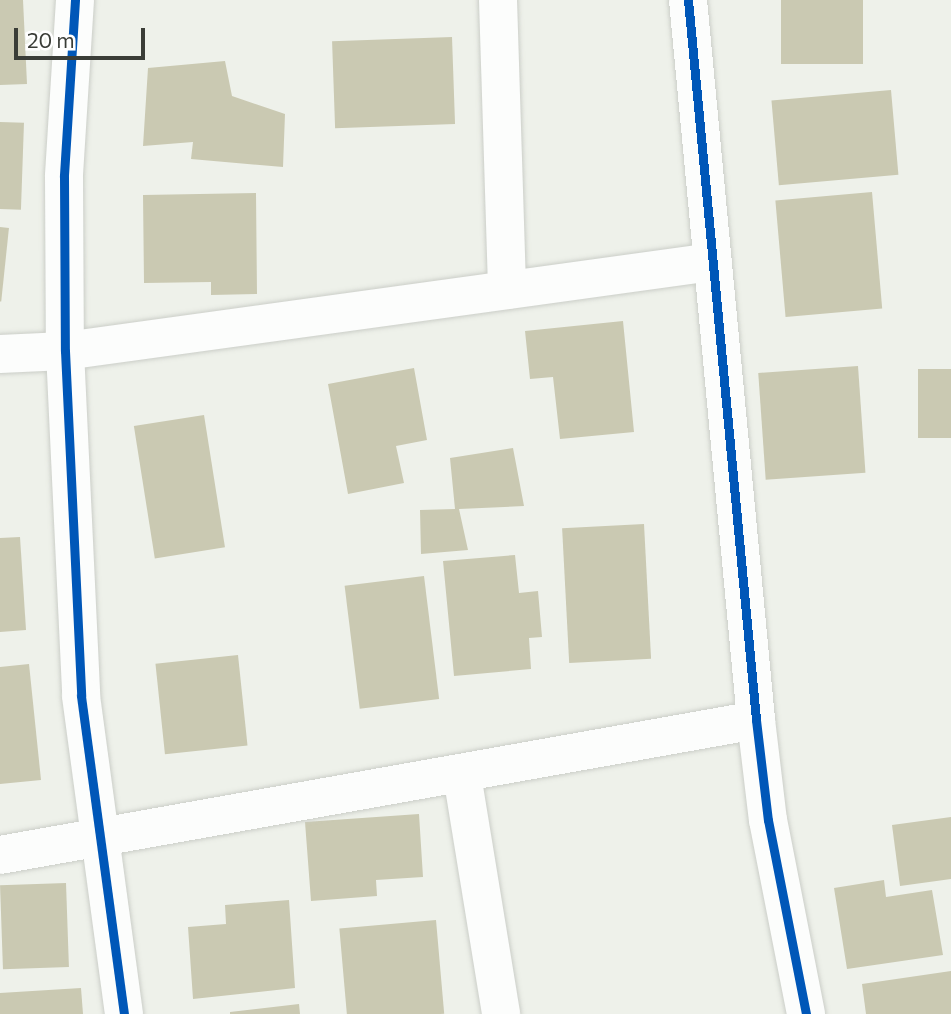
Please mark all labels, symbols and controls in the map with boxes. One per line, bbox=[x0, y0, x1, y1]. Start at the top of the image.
scale bar bbox=[18, 14, 149, 58]
text: 20 m bbox=[27, 27, 75, 52]

